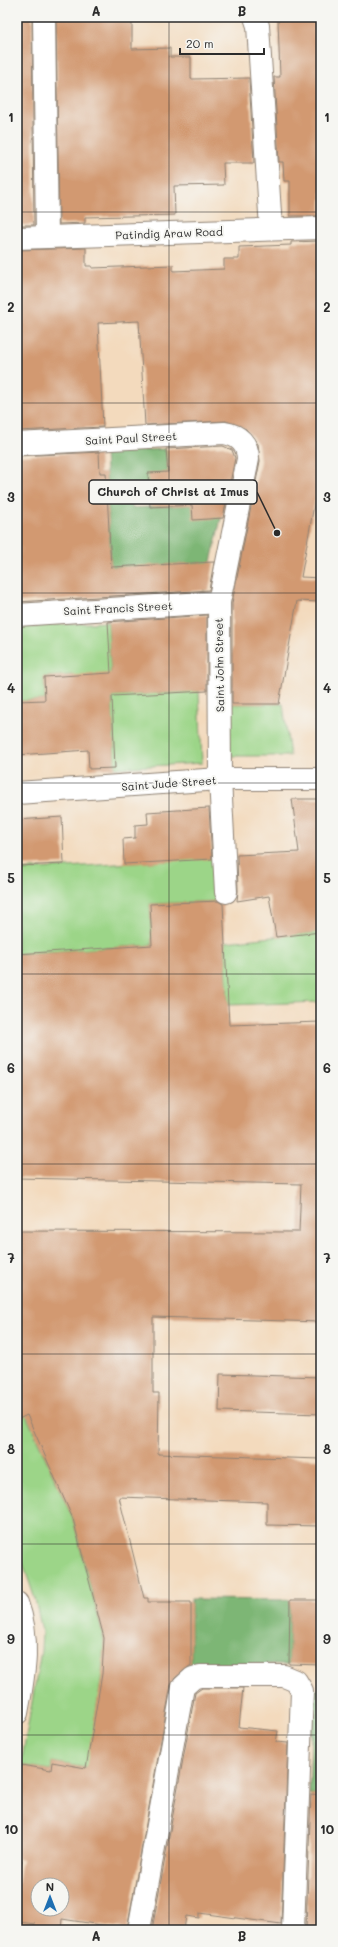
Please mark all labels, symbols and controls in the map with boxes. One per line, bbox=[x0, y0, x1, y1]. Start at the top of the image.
text: A bbox=[91, 2, 101, 19]
text: B bbox=[238, 2, 247, 19]
scale bar bbox=[180, 30, 264, 56]
text: 20 m bbox=[186, 35, 214, 51]
text: 1 bbox=[8, 108, 14, 125]
text: 1 bbox=[324, 108, 330, 125]
street label: Patindig Araw Road bbox=[115, 224, 223, 242]
text: 2 bbox=[7, 298, 15, 315]
text: 2 bbox=[323, 298, 331, 315]
street label: Saint Paul Street bbox=[85, 428, 177, 448]
callout: Church of Christ at Imus bbox=[89, 480, 257, 504]
text: Church of Christ at Imus bbox=[97, 483, 249, 499]
text: 3 bbox=[7, 488, 15, 505]
text: 3 bbox=[323, 488, 331, 505]
street label: Saint Francis Street bbox=[63, 598, 173, 618]
street label: Saint John Street bbox=[211, 618, 227, 712]
text: 4 bbox=[7, 679, 15, 696]
text: 4 bbox=[323, 679, 331, 696]
street label: Saint Jude Street bbox=[121, 772, 217, 794]
text: 5 bbox=[7, 869, 15, 886]
text: 5 bbox=[323, 869, 331, 886]
text: 6 bbox=[7, 1059, 15, 1076]
text: 6 bbox=[323, 1059, 331, 1076]
text: 7 bbox=[7, 1249, 15, 1266]
text: 7 bbox=[323, 1249, 331, 1266]
text: 8 bbox=[7, 1440, 15, 1457]
text: 8 bbox=[323, 1440, 331, 1457]
text: 9 bbox=[7, 1630, 15, 1647]
text: 9 bbox=[323, 1630, 331, 1647]
text: 10 bbox=[4, 1820, 18, 1837]
text: 10 bbox=[320, 1820, 334, 1837]
north arrow bbox=[30, 1877, 70, 1917]
text: N bbox=[46, 1879, 54, 1894]
text: A bbox=[91, 1927, 101, 1944]
text: B bbox=[238, 1927, 247, 1944]

